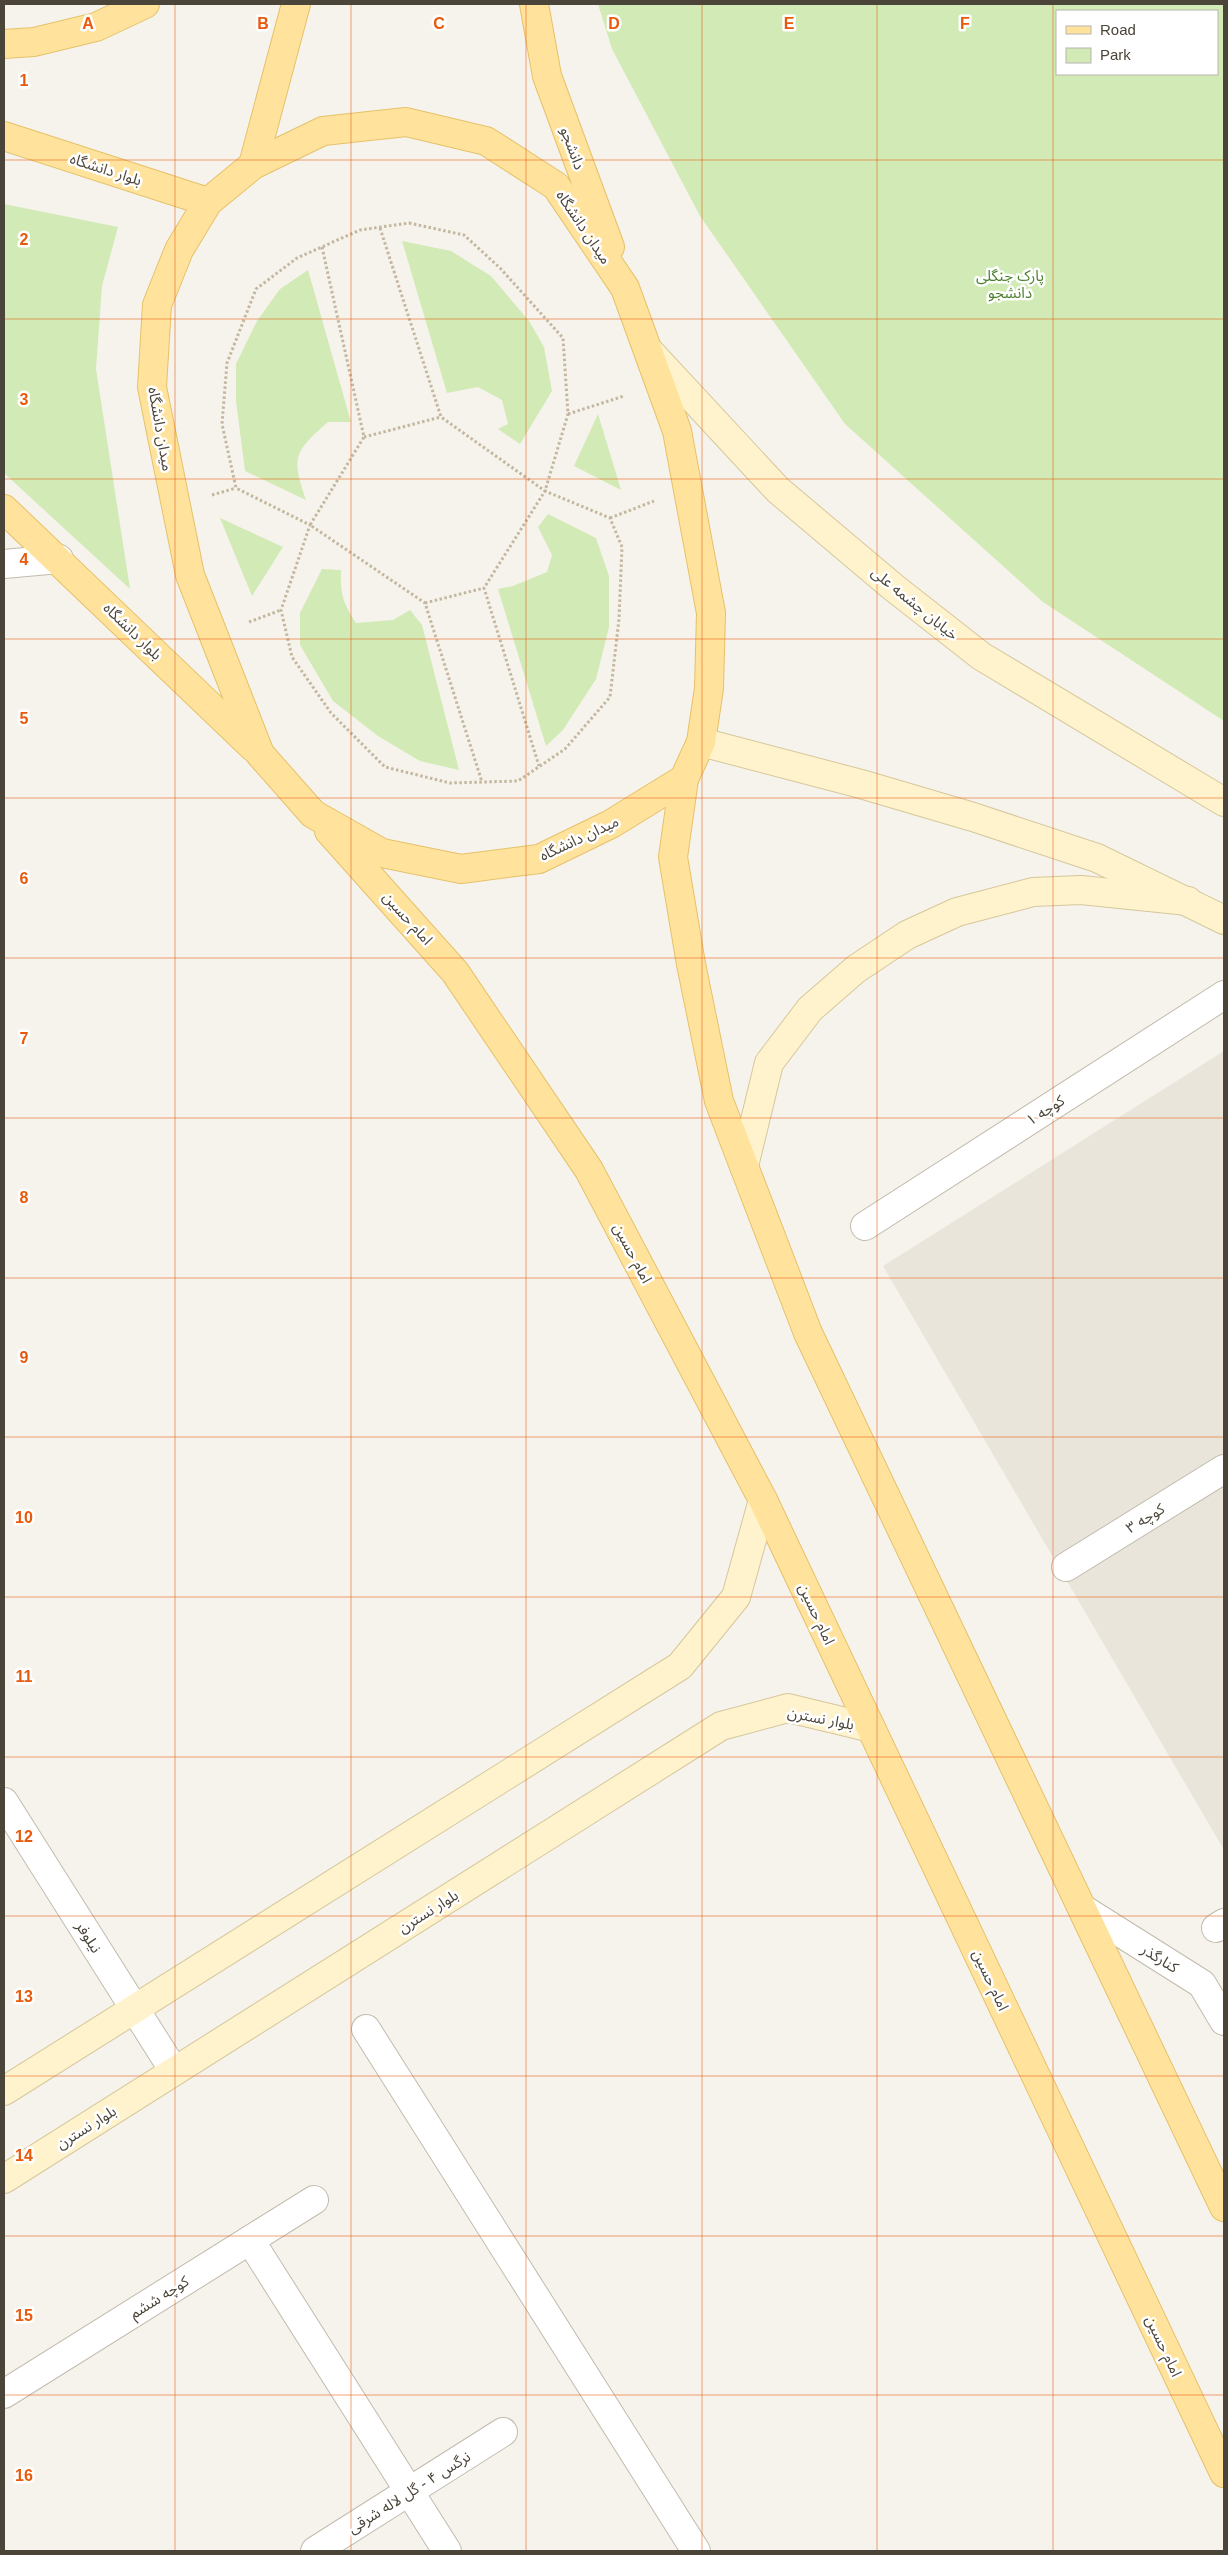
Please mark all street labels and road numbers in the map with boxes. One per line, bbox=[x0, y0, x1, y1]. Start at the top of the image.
street label: دانشجو bbox=[557, 124, 589, 172]
street label: بلوار دانشگاه bbox=[68, 149, 144, 190]
street label: میدان دانشگاه bbox=[552, 187, 615, 268]
street label: میدان دانشگاه bbox=[144, 386, 177, 473]
street label: خیابان چشمه علی bbox=[867, 563, 962, 645]
street label: بلوار دانشگاه bbox=[100, 599, 166, 664]
street label: میدان دانشگاه bbox=[537, 812, 622, 865]
street label: امام حسین bbox=[378, 888, 436, 950]
street label: کوچه ۱ bbox=[1023, 1091, 1069, 1130]
street label: امام حسین bbox=[608, 1220, 656, 1287]
street label: کوچه ۳ bbox=[1123, 1499, 1169, 1538]
street label: امام حسین bbox=[793, 1581, 839, 1648]
street label: بلوار نسترن bbox=[786, 1703, 856, 1734]
street label: بلوار نسترن bbox=[395, 1886, 462, 1937]
street label: نیلوفر bbox=[71, 1917, 105, 1956]
street label: کنارگذر bbox=[1137, 1940, 1182, 1977]
street label: امام حسین bbox=[967, 1947, 1013, 2014]
street label: بلوار نسترن bbox=[53, 2102, 120, 2153]
street label: کوچه ششم bbox=[126, 2272, 194, 2324]
street label: امام حسین bbox=[1140, 2313, 1186, 2380]
street label: نرگس ۴ - گل لاله شرقی bbox=[345, 2447, 474, 2537]

